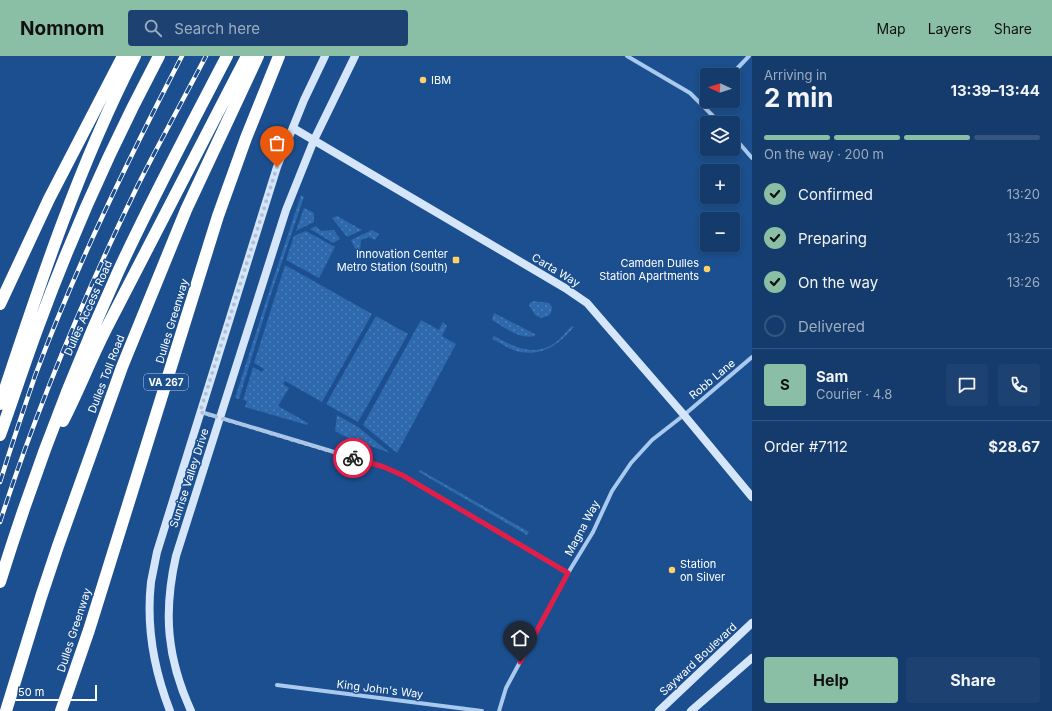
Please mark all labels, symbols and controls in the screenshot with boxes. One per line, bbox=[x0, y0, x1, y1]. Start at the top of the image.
search box bbox=[128, 10, 408, 46]
text: Nomnom bbox=[20, 17, 104, 40]
icon: search bbox=[142, 17, 164, 39]
text: Search here bbox=[174, 19, 260, 38]
text: Map bbox=[877, 20, 906, 37]
text: Layers bbox=[928, 20, 972, 37]
text: Share bbox=[994, 20, 1032, 37]
text: Arriving in bbox=[764, 67, 827, 83]
north arrow bbox=[700, 68, 740, 108]
map controls bbox=[700, 68, 740, 252]
place label: IBM bbox=[431, 73, 451, 87]
marker: IBM bbox=[418, 75, 428, 85]
text: 13:39–13:44 bbox=[950, 81, 1040, 100]
text: 2 min bbox=[764, 82, 834, 113]
button: layers bbox=[700, 116, 740, 156]
pin bbox=[260, 126, 294, 167]
icon: bag bbox=[266, 132, 288, 154]
text: On the way · 200 m bbox=[764, 146, 884, 162]
button: + bbox=[700, 164, 740, 204]
icon: check bbox=[764, 183, 786, 205]
text: Confirmed bbox=[798, 185, 873, 204]
text: 13:20 bbox=[1007, 186, 1040, 202]
button: − bbox=[700, 212, 740, 252]
icon: check bbox=[764, 227, 786, 249]
text: Preparing bbox=[798, 229, 867, 248]
text: 13:25 bbox=[1007, 230, 1040, 246]
place label: Innovation Center Metro Station (South) bbox=[337, 247, 448, 274]
street label: Carta Way bbox=[529, 250, 583, 290]
marker: Innovation Center Metro Station (South) bbox=[451, 255, 461, 265]
place label: Camden Dulles Station Apartments bbox=[599, 256, 699, 283]
street label: Dulles Access Road bbox=[61, 258, 115, 358]
marker: Camden Dulles Station Apartments bbox=[702, 264, 712, 274]
icon: check bbox=[764, 271, 786, 293]
text: On the way bbox=[798, 273, 878, 292]
text: 13:26 bbox=[1007, 274, 1040, 290]
street label: Dulles Greenway bbox=[152, 277, 192, 365]
text: Delivered bbox=[798, 317, 865, 336]
street label: Dulles Toll Road bbox=[85, 333, 127, 415]
street label: Robb Lane bbox=[686, 356, 738, 402]
button: chat bbox=[946, 364, 988, 406]
button: phone bbox=[998, 364, 1040, 406]
text: Sam bbox=[816, 367, 848, 386]
road number: VA 267 bbox=[144, 374, 188, 390]
text: S bbox=[780, 375, 790, 394]
text: Courier · 4.8 bbox=[816, 386, 892, 402]
street label: Sunrise Valley Drive bbox=[166, 427, 212, 529]
text: Order #7112 bbox=[764, 437, 848, 456]
text: $28.67 bbox=[988, 437, 1040, 456]
courier bbox=[333, 438, 373, 478]
icon: bike bbox=[342, 447, 364, 469]
street label: Magna Way bbox=[561, 498, 603, 558]
place label: Station on Silver bbox=[680, 557, 725, 584]
marker: Station on Silver bbox=[667, 565, 677, 575]
street label: Dulles Greenway bbox=[54, 586, 94, 674]
street label: Sayward Boulevard bbox=[657, 620, 739, 698]
pin bbox=[503, 621, 537, 662]
icon: home bbox=[509, 627, 531, 649]
button: Help bbox=[764, 657, 898, 703]
button: Share bbox=[906, 657, 1040, 703]
street label: King John's Way bbox=[336, 677, 424, 701]
scale bar bbox=[12, 683, 97, 702]
text: 50 m bbox=[18, 685, 44, 699]

